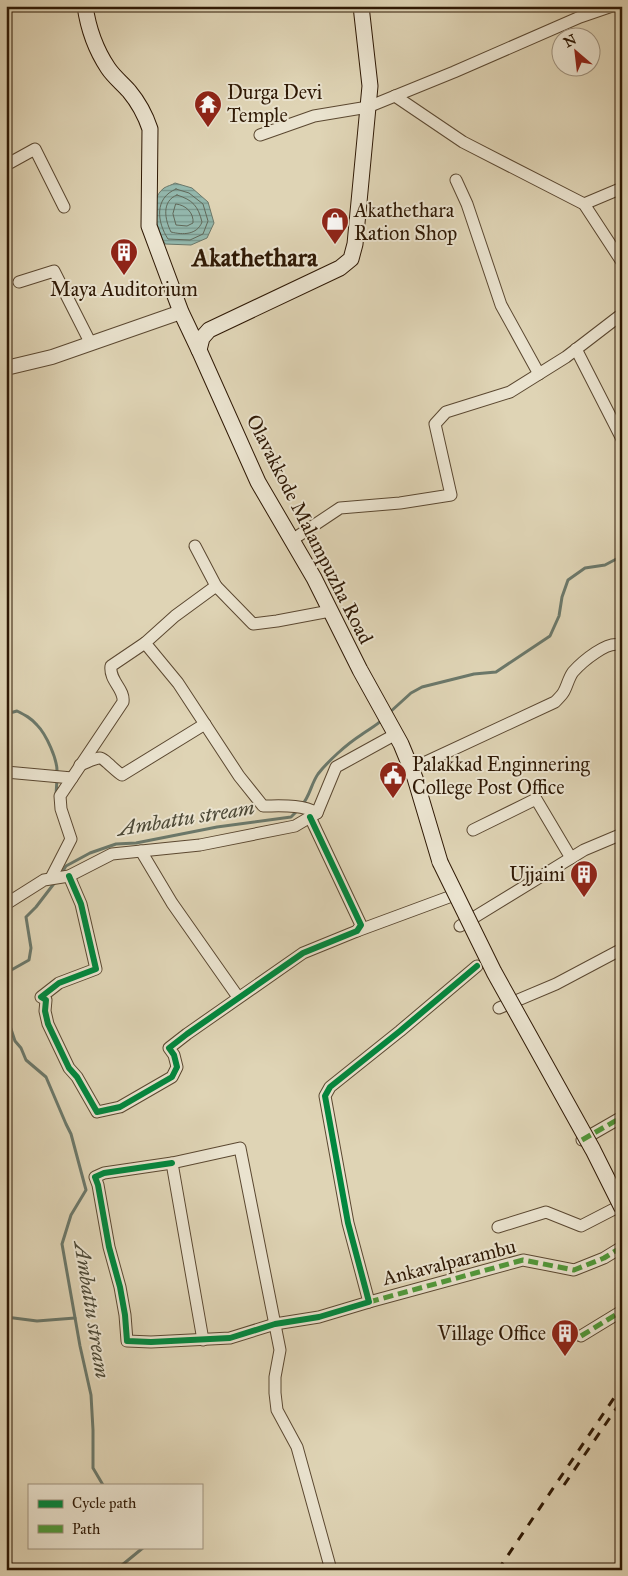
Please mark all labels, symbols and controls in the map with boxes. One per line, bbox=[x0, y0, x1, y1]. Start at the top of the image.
north arrow bbox=[550, 28, 600, 78]
text: N bbox=[561, 31, 579, 51]
place label: Durga Devi Temple bbox=[227, 80, 323, 127]
temple icon: Durga Devi Temple bbox=[193, 89, 223, 128]
place label: Akathethara Ration Shop bbox=[353, 198, 457, 245]
shop icon: Akathethara Ration Shop bbox=[320, 206, 350, 245]
building icon: Maya Auditorium bbox=[109, 237, 139, 276]
district label: Akathethara bbox=[190, 242, 318, 273]
place label: Maya Auditorium bbox=[50, 277, 198, 301]
street label: Olavakkode Malampuzha Road bbox=[242, 410, 378, 648]
place label: Palakkad Enginnering College Post Office bbox=[412, 752, 591, 800]
public building icon: Palakkad Enginnering College Post Office bbox=[378, 760, 408, 799]
water label: Ambattu stream bbox=[114, 794, 257, 842]
building icon: Ujjaini bbox=[569, 859, 599, 898]
place label: Ujjaini bbox=[509, 862, 565, 886]
street label: Ankavalparambu bbox=[379, 1234, 519, 1290]
water label: Ambattu stream bbox=[68, 1238, 116, 1381]
building icon: Village Office bbox=[550, 1318, 580, 1357]
place label: Village Office bbox=[437, 1321, 546, 1346]
legend bbox=[28, 1484, 202, 1548]
text: Cycle path bbox=[72, 1494, 137, 1512]
text: Path bbox=[72, 1520, 101, 1538]

